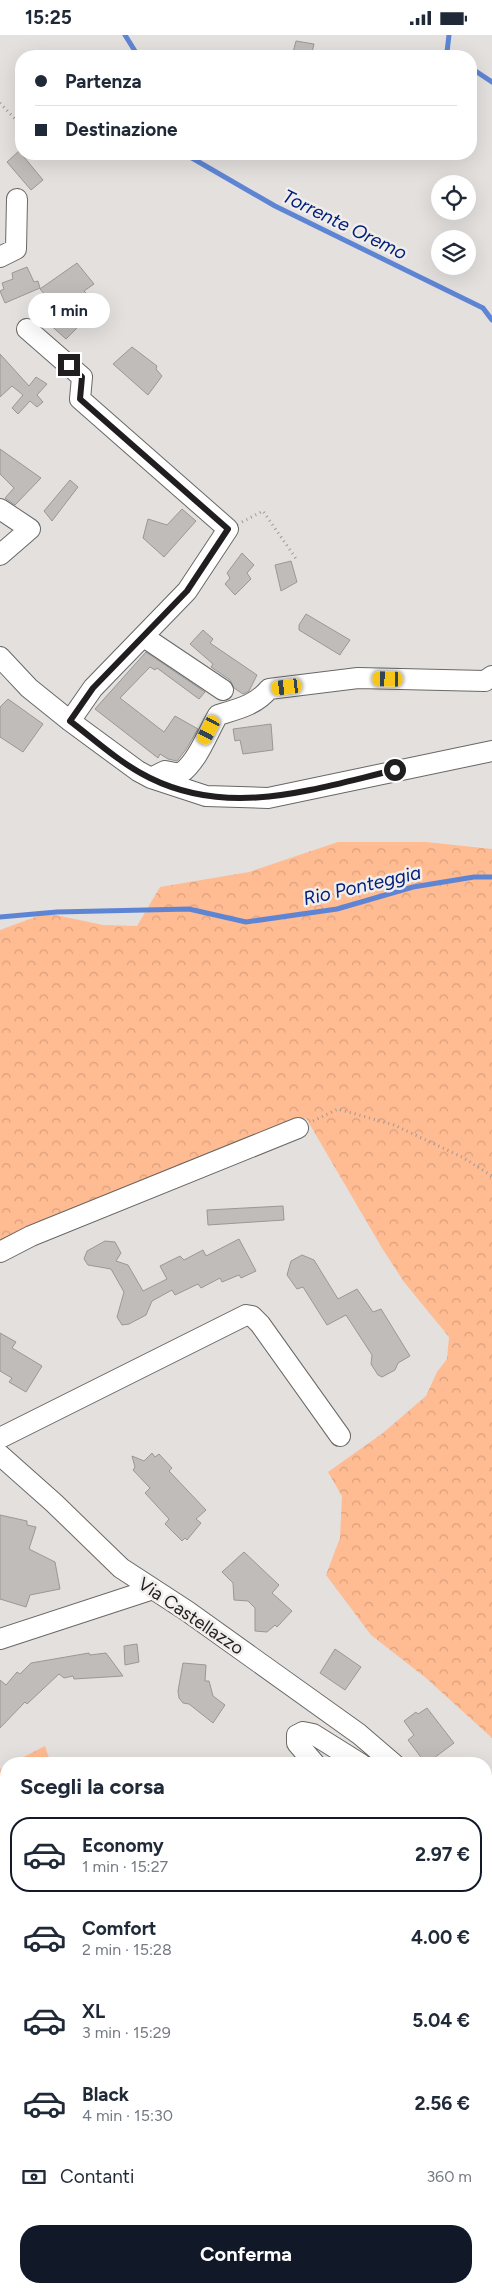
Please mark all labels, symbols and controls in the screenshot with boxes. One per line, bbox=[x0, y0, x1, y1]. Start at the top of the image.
text: 15:25 bbox=[25, 6, 72, 29]
text: Partenza bbox=[65, 70, 142, 93]
text: Destinazione bbox=[65, 118, 178, 141]
map controls bbox=[431, 175, 476, 275]
button: locate bbox=[431, 175, 476, 220]
water label: Torrente Oremo bbox=[279, 184, 411, 264]
button: layers bbox=[431, 230, 476, 275]
callout: 1 min bbox=[28, 293, 110, 327]
text: 1 min bbox=[50, 301, 88, 320]
route end bbox=[58, 354, 80, 376]
car bbox=[372, 671, 403, 687]
car bbox=[271, 678, 302, 696]
car bbox=[195, 713, 222, 747]
route start bbox=[384, 759, 406, 781]
water label: Rio Ponteggia bbox=[301, 861, 423, 910]
street label: Via Castellazzo bbox=[134, 1573, 248, 1659]
text: Scegli la corsa bbox=[20, 1773, 165, 1800]
icon: car bbox=[22, 1832, 67, 1877]
text: Economy bbox=[82, 1834, 164, 1857]
text: 2.97 € bbox=[415, 1843, 470, 1866]
text: 1 min · 15:27 bbox=[82, 1857, 168, 1876]
icon: car bbox=[22, 1915, 67, 1960]
text: Comfort bbox=[82, 1917, 157, 1940]
text: 4.00 € bbox=[411, 1926, 470, 1949]
text: 2 min · 15:28 bbox=[82, 1940, 172, 1959]
icon: car bbox=[22, 1998, 67, 2043]
text: XL bbox=[82, 2000, 105, 2023]
text: 5.04 € bbox=[412, 2009, 470, 2032]
text: 3 min · 15:29 bbox=[82, 2023, 171, 2042]
icon: car bbox=[22, 2081, 67, 2126]
text: Black bbox=[82, 2083, 129, 2106]
text: 2.56 € bbox=[415, 2092, 470, 2115]
text: 4 min · 15:30 bbox=[82, 2106, 173, 2125]
icon: cash bbox=[20, 2163, 48, 2191]
text: Contanti bbox=[60, 2165, 134, 2188]
text: 360 m bbox=[426, 2167, 472, 2186]
button: Conferma bbox=[20, 2225, 472, 2283]

